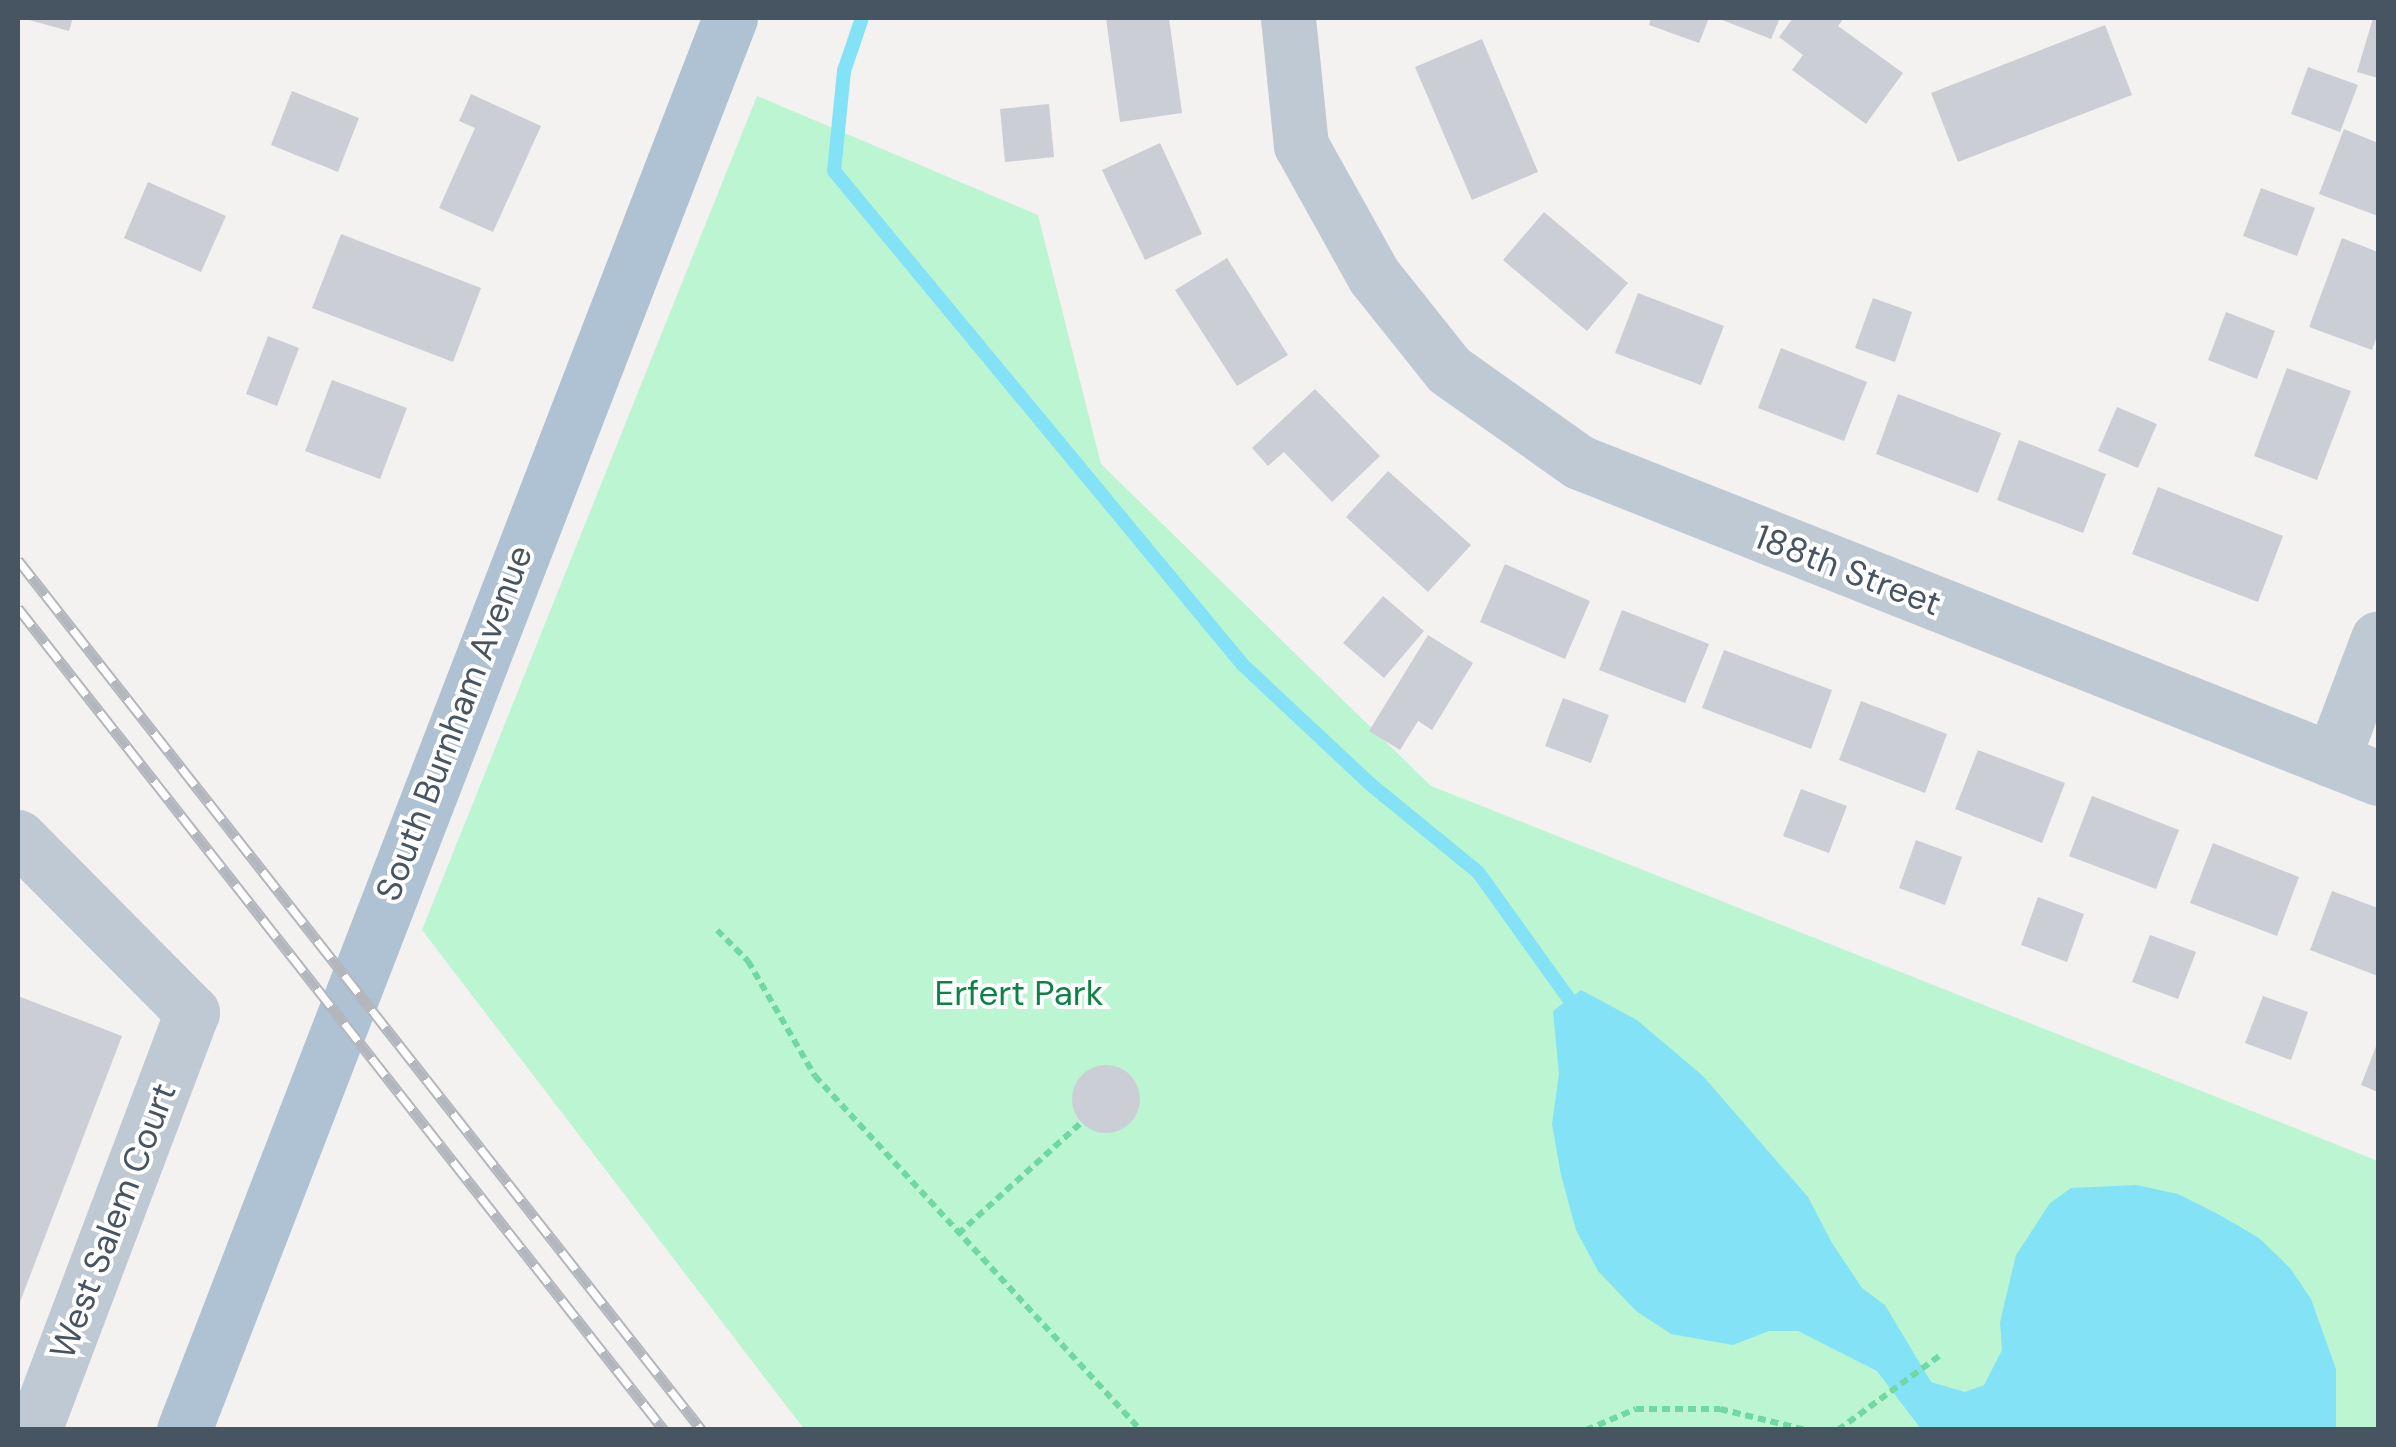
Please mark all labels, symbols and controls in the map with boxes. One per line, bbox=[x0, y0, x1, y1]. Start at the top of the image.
street label: 188th Street bbox=[1749, 515, 1947, 625]
street label: South Burnham Avenue bbox=[367, 539, 541, 907]
park label: Erfert Park bbox=[935, 972, 1103, 1014]
street label: West Salem Court bbox=[41, 1077, 185, 1365]

